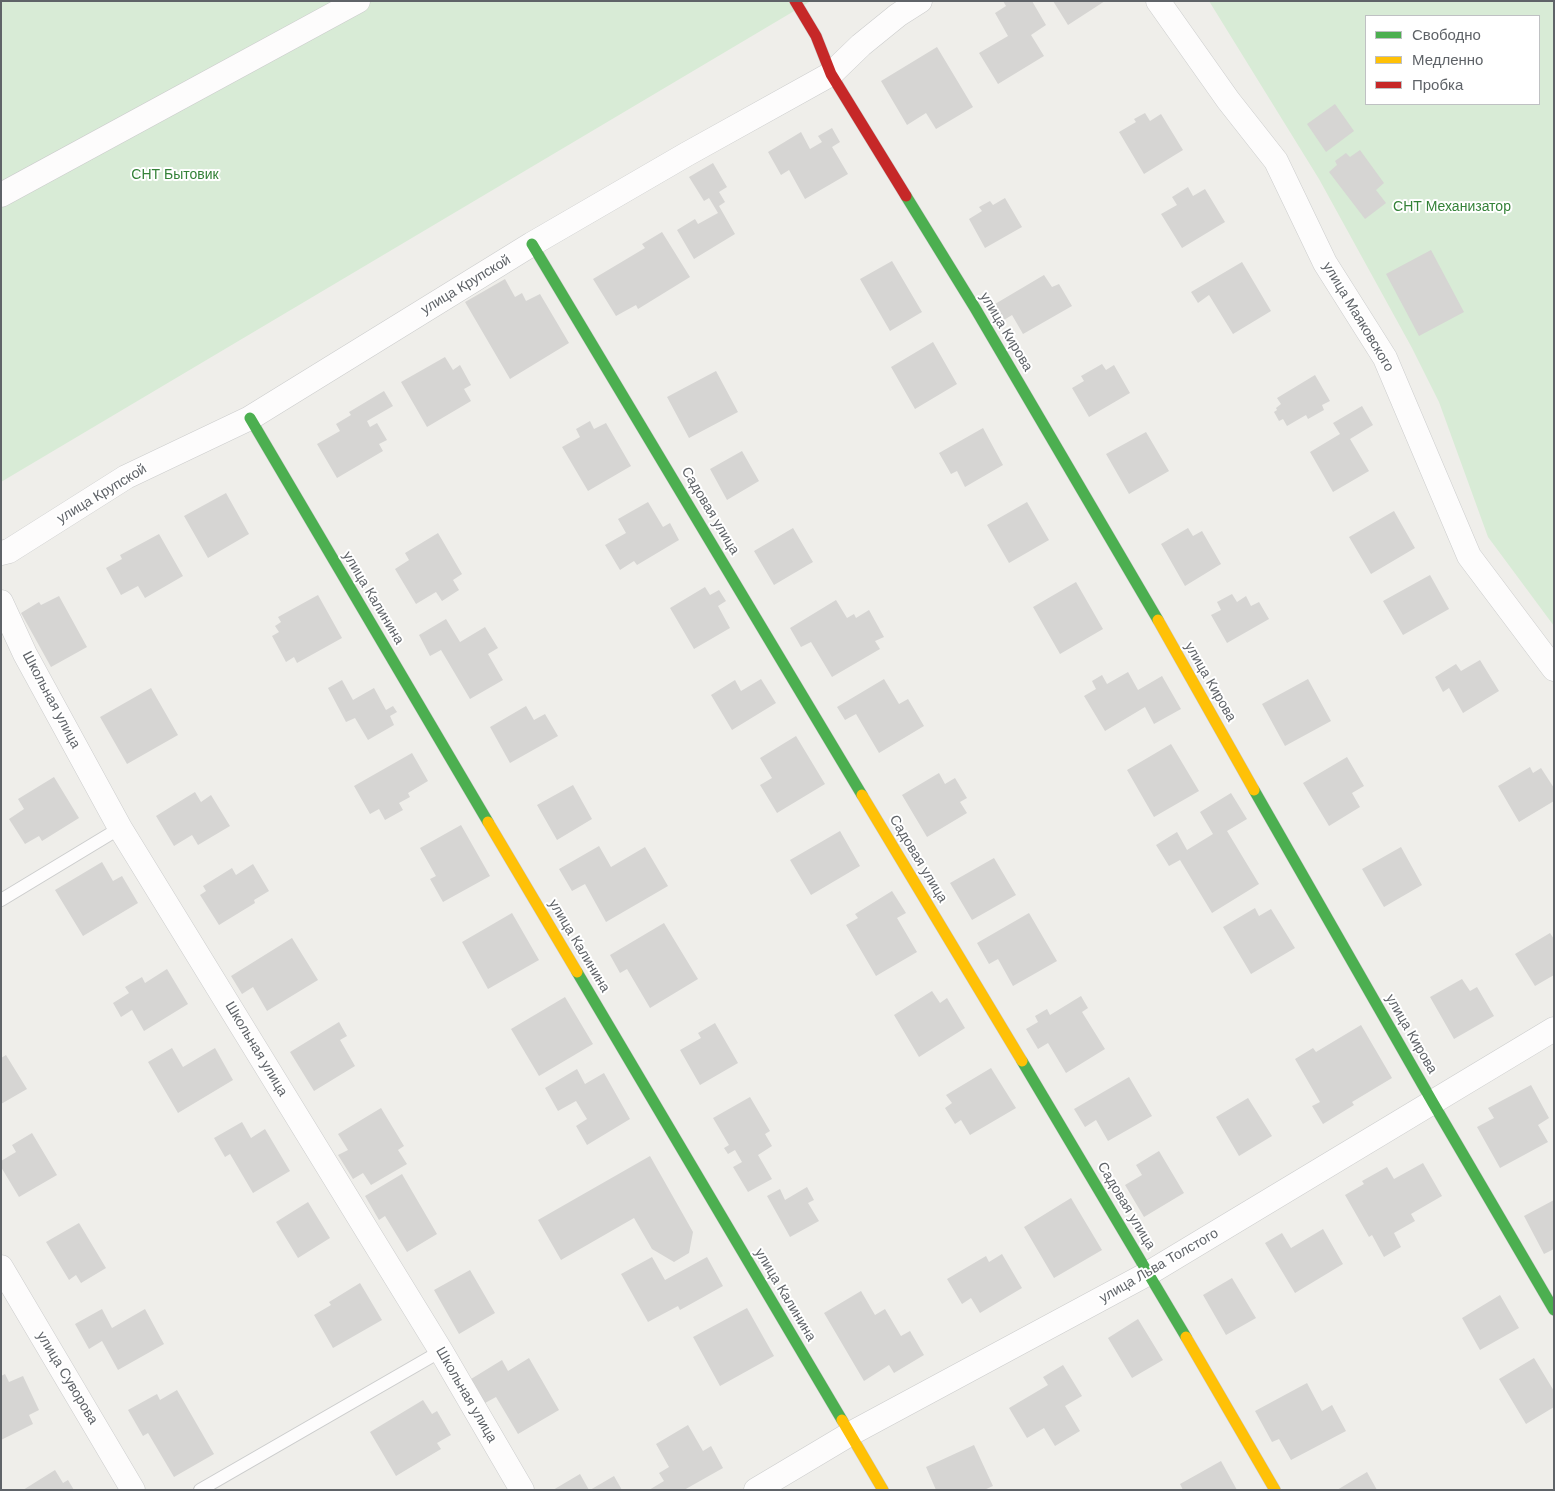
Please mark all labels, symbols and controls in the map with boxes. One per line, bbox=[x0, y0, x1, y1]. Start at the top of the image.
legend bbox=[1365, 15, 1540, 105]
text: Свободно bbox=[1412, 26, 1481, 43]
text: Медленно bbox=[1412, 51, 1483, 68]
text: Пробка bbox=[1412, 76, 1463, 93]
park label: СНТ Бытовик bbox=[131, 167, 219, 183]
park label: СНТ Механизатор bbox=[1393, 199, 1511, 215]
street label: улица Крупской bbox=[418, 252, 514, 318]
street label: улица Маяковского bbox=[1319, 259, 1397, 375]
street label: улица Кирова bbox=[976, 290, 1036, 374]
street label: улица Крупской bbox=[54, 461, 150, 527]
street label: Садовая улица bbox=[677, 464, 743, 558]
street label: улица Калинина bbox=[339, 549, 407, 647]
street label: улица Кирова bbox=[1180, 639, 1240, 725]
street label: Школьная улица bbox=[18, 649, 84, 751]
street label: Садовая улица bbox=[885, 812, 951, 906]
street label: улица Калинина bbox=[545, 897, 613, 995]
street label: улица Кирова bbox=[1381, 991, 1441, 1077]
street label: Школьная улица bbox=[221, 999, 291, 1099]
street label: Садовая улица bbox=[1093, 1159, 1159, 1253]
street label: улица Льва Толстого bbox=[1097, 1225, 1221, 1307]
street label: улица Калинина bbox=[751, 1246, 819, 1344]
street label: улица Суворова bbox=[33, 1329, 101, 1427]
street label: Школьная улица bbox=[432, 1344, 500, 1446]

